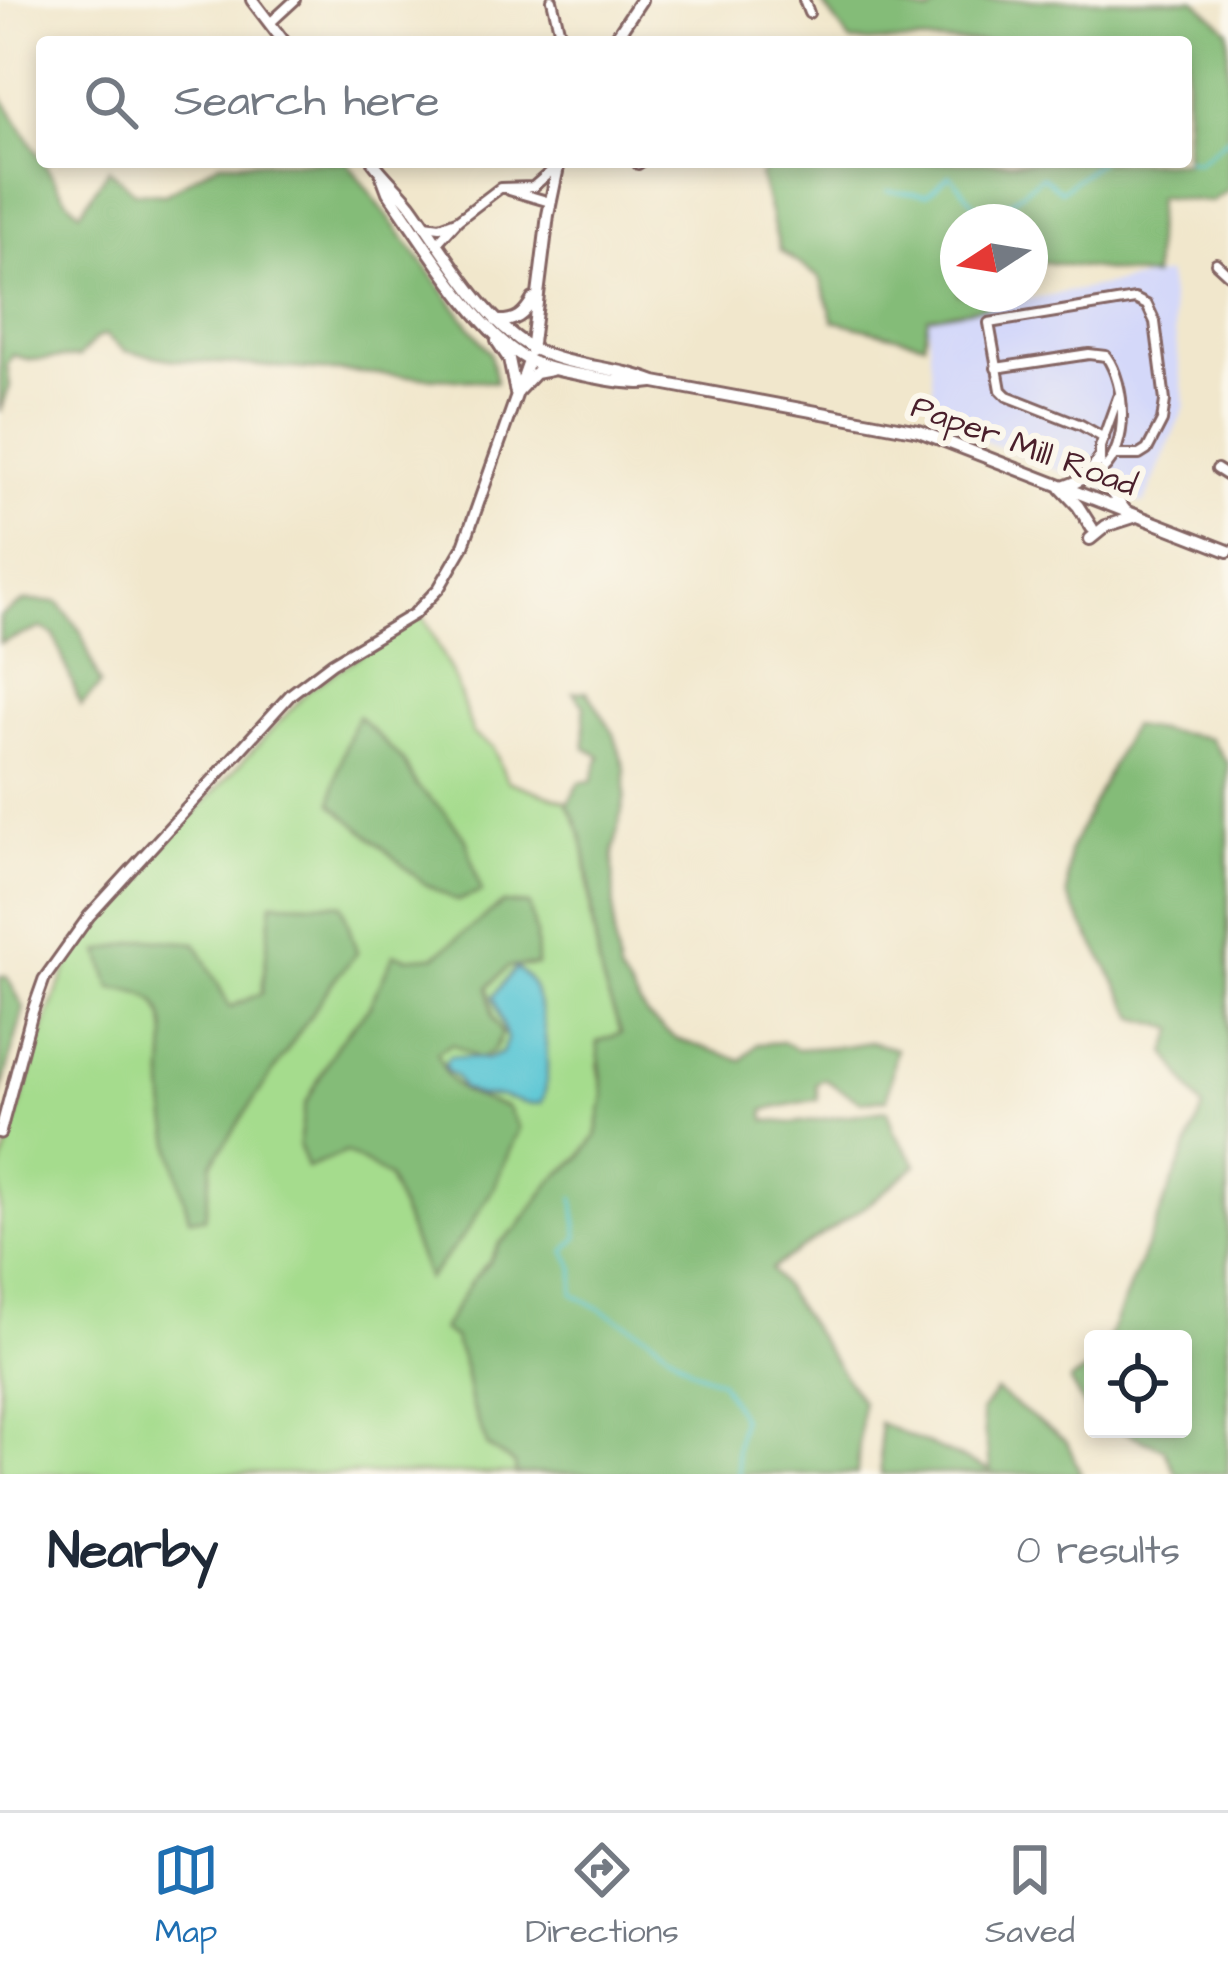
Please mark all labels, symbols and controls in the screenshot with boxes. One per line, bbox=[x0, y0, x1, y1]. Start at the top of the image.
search box bbox=[36, 36, 1192, 168]
icon: search bbox=[78, 69, 144, 135]
text: Search here bbox=[174, 71, 440, 133]
north arrow bbox=[940, 204, 1048, 312]
street label: Paper Mill Road bbox=[905, 384, 1143, 508]
map controls bbox=[1084, 1330, 1192, 1438]
button: locate bbox=[1084, 1330, 1192, 1438]
text: Nearby bbox=[48, 1517, 218, 1588]
text: 0 results bbox=[1016, 1525, 1180, 1579]
tab: Map bbox=[153, 1837, 219, 1955]
tab: Directions bbox=[525, 1837, 679, 1955]
tab: Saved bbox=[985, 1837, 1075, 1955]

